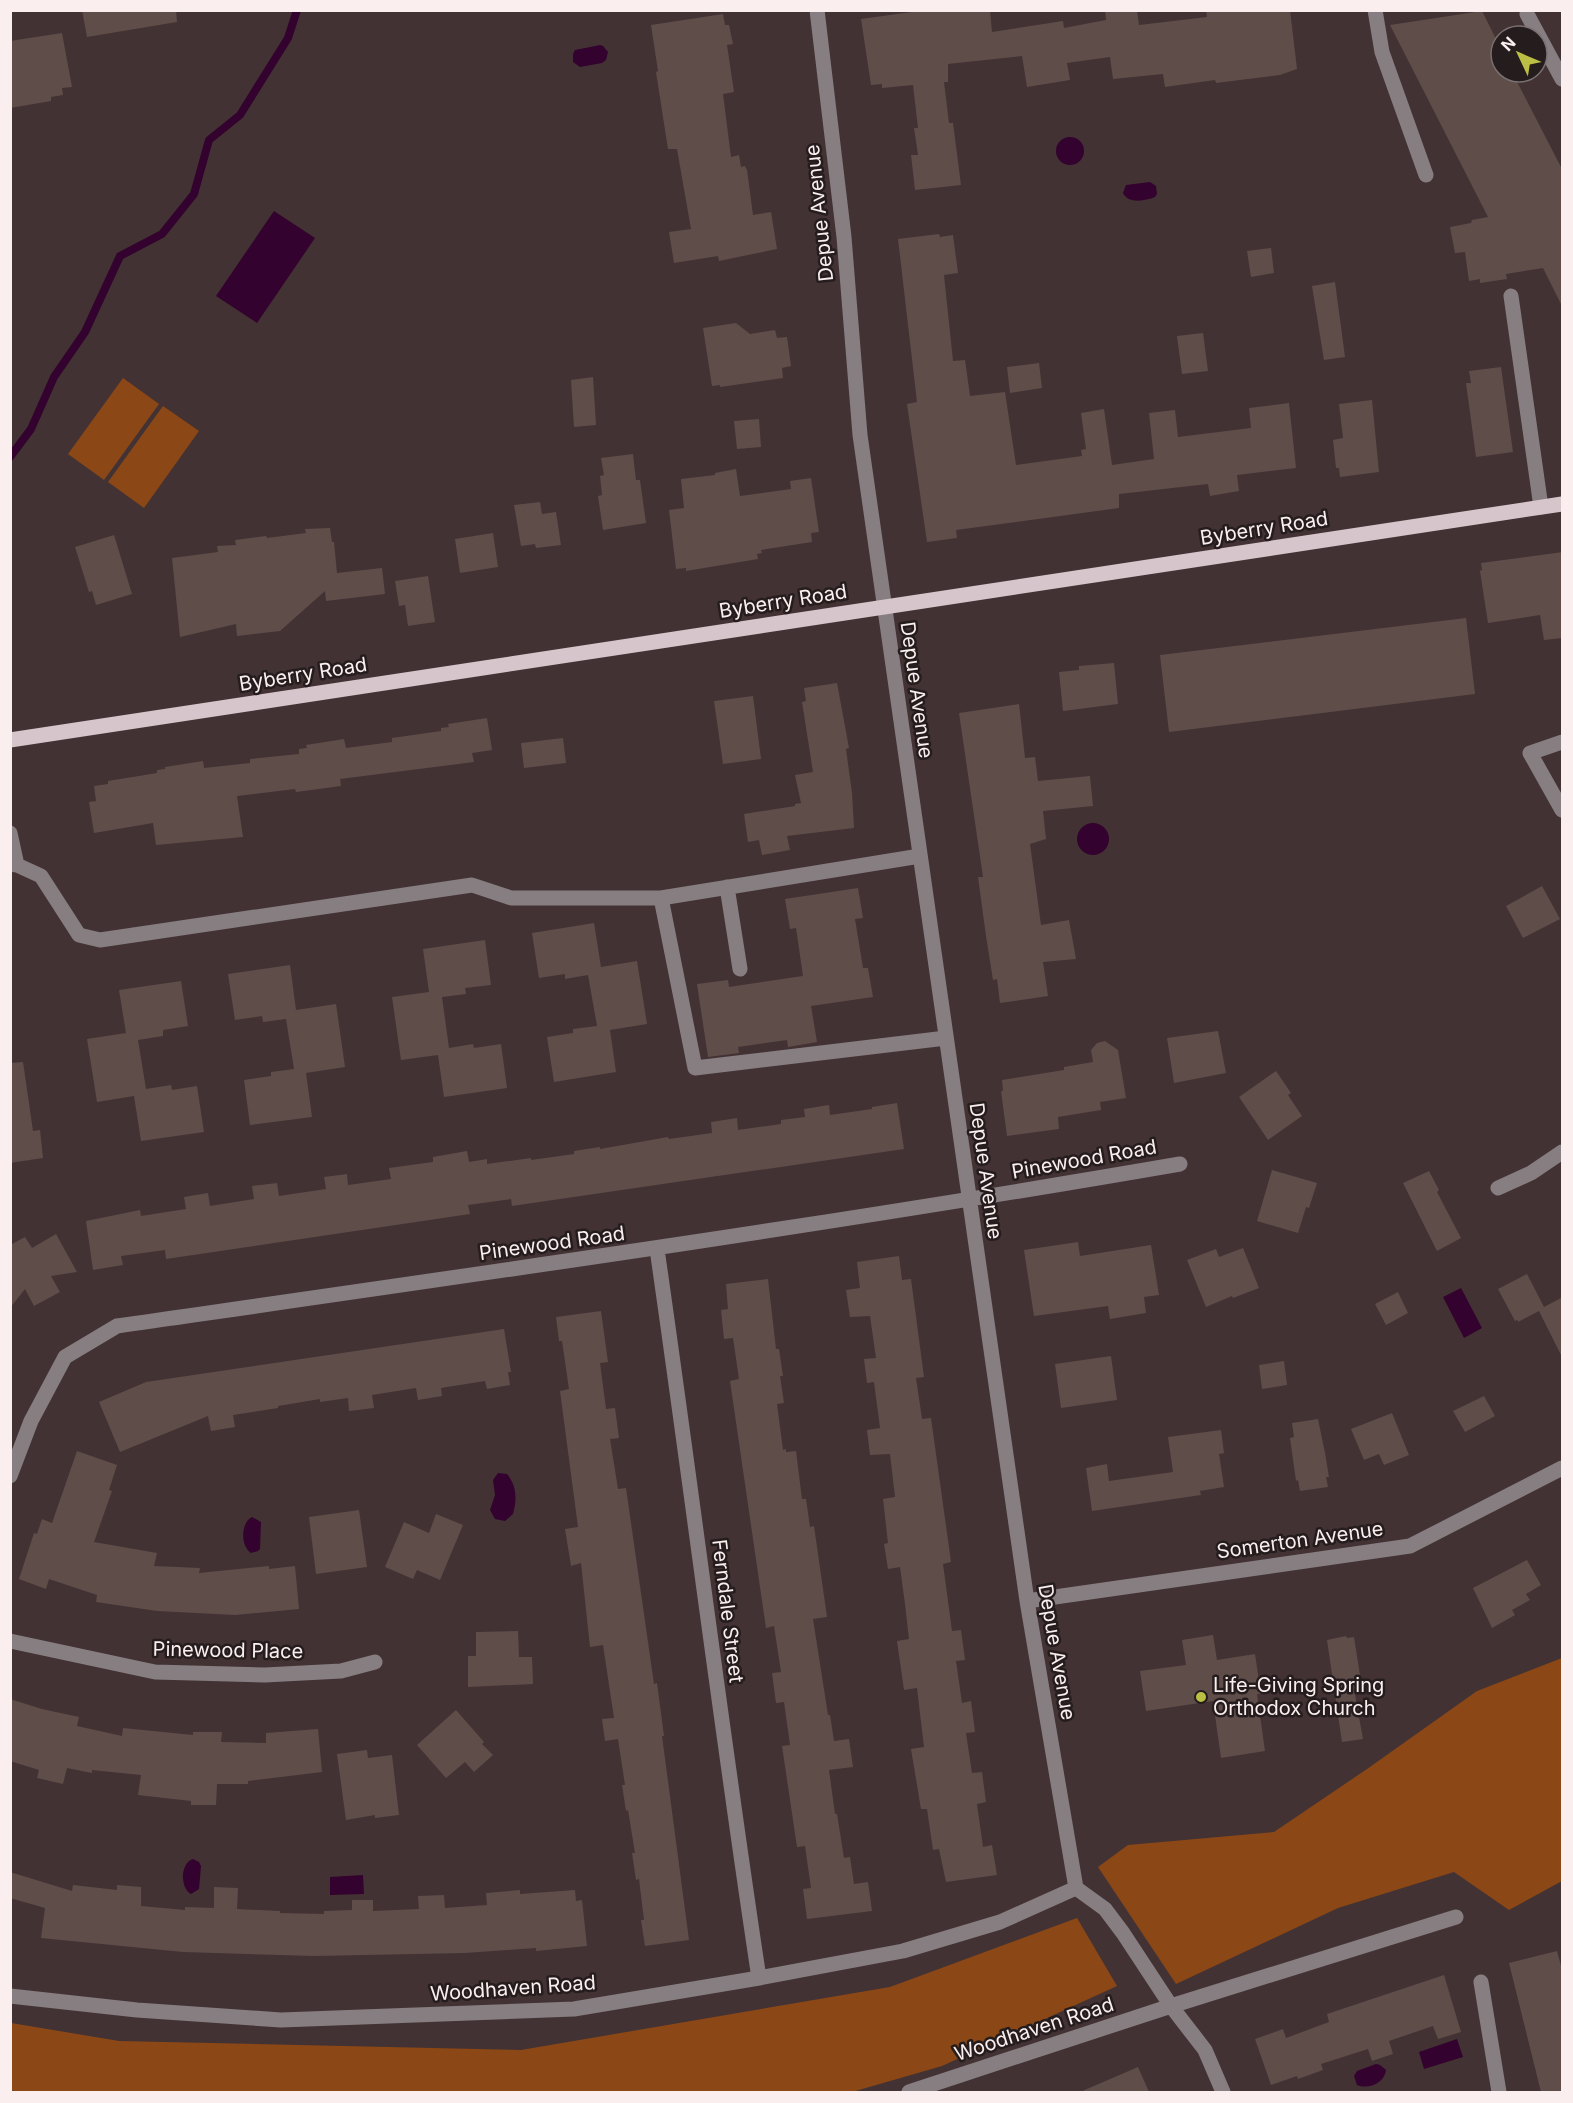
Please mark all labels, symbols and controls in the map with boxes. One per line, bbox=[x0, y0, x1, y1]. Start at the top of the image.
north arrow bbox=[1489, 24, 1549, 84]
text: N bbox=[1497, 32, 1520, 55]
street label: Depue Avenue bbox=[800, 143, 838, 283]
street label: Byberry Road bbox=[1198, 506, 1330, 550]
street label: Byberry Road bbox=[717, 579, 849, 623]
street label: Depue Avenue bbox=[896, 620, 938, 760]
street label: Byberry Road bbox=[237, 652, 369, 696]
street label: Depue Avenue bbox=[965, 1101, 1007, 1241]
street label: Pinewood Road bbox=[1010, 1134, 1158, 1184]
street label: Pinewood Road bbox=[478, 1221, 626, 1265]
street label: Somerton Avenue bbox=[1215, 1516, 1385, 1564]
street label: Ferndale Street bbox=[707, 1538, 749, 1685]
street label: Depue Avenue bbox=[1033, 1582, 1081, 1722]
street label: Pinewood Place bbox=[153, 1637, 303, 1663]
place label: Life-Giving Spring Orthodox Church bbox=[1213, 1673, 1384, 1720]
marker: Life-Giving Spring Orthodox Church bbox=[1194, 1690, 1208, 1704]
street label: Woodhaven Road bbox=[429, 1970, 597, 2006]
street label: Woodhaven Road bbox=[951, 1992, 1117, 2066]

